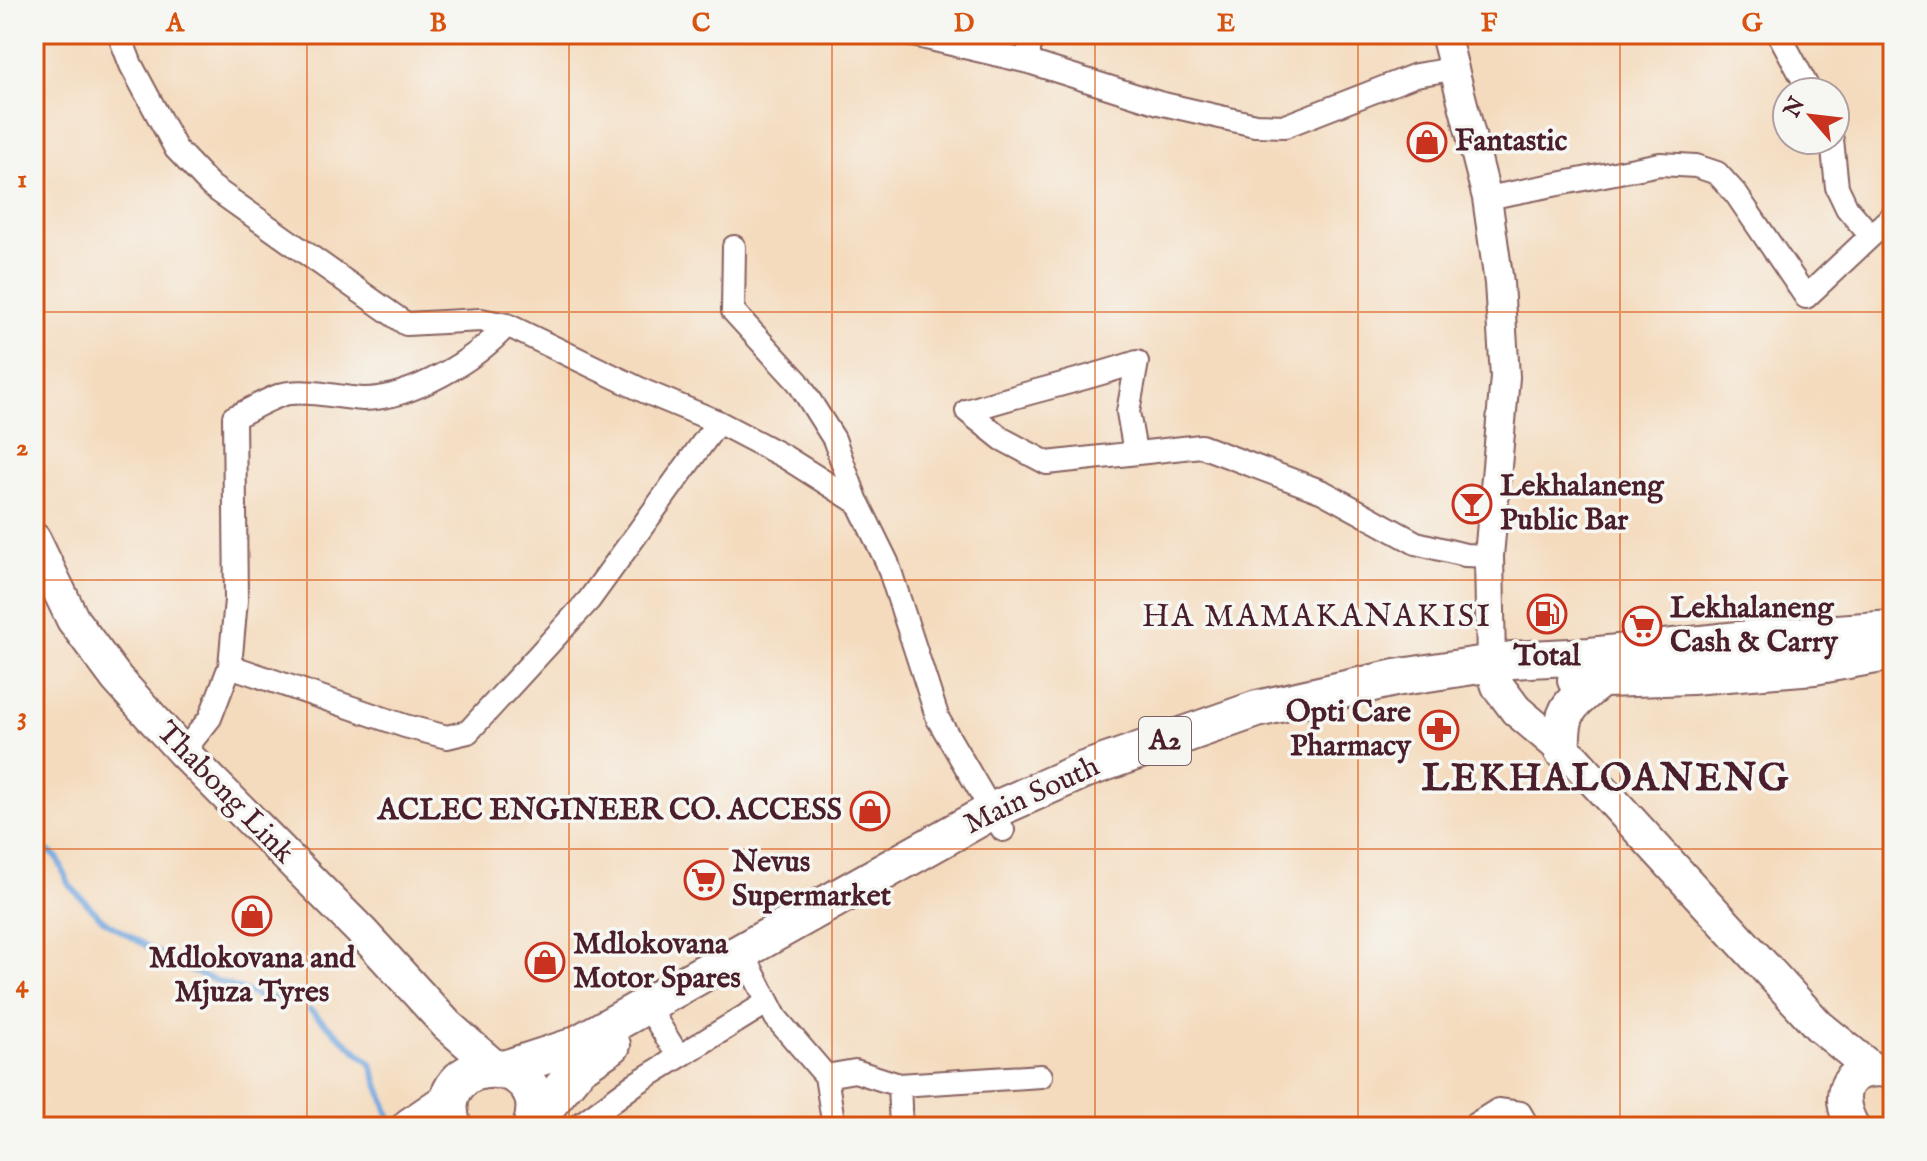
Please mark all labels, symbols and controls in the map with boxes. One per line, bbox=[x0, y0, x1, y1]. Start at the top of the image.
text: A bbox=[165, 7, 185, 40]
text: B bbox=[429, 7, 447, 40]
text: C bbox=[692, 7, 711, 40]
text: D bbox=[954, 7, 975, 40]
text: E bbox=[1217, 7, 1235, 40]
text: F bbox=[1481, 7, 1498, 40]
text: G bbox=[1742, 7, 1763, 40]
north arrow bbox=[1771, 76, 1851, 156]
text: N bbox=[1778, 93, 1812, 123]
shop icon: Fantastic bbox=[1406, 121, 1448, 163]
place label: Fantastic bbox=[1455, 123, 1567, 161]
text: 1 bbox=[17, 163, 27, 196]
text: 2 bbox=[16, 431, 28, 464]
place label: Lekhalaneng Public Bar bbox=[1500, 468, 1665, 540]
bar icon: Lekhalaneng Public Bar bbox=[1451, 483, 1493, 525]
place label: Lekhalaneng Cash & Carry bbox=[1670, 590, 1839, 662]
fuel station icon: Total bbox=[1526, 593, 1568, 635]
district label: HA MAMAKANAKISI bbox=[1142, 597, 1492, 638]
supermarket icon: Lekhalaneng Cash & Carry bbox=[1621, 605, 1663, 647]
place label: Total bbox=[1513, 638, 1581, 676]
place label: Opti Care Pharmacy bbox=[1286, 694, 1412, 766]
text: 3 bbox=[17, 700, 27, 733]
pharmacy icon: Opti Care Pharmacy bbox=[1418, 709, 1460, 751]
street label: Thabong Link bbox=[148, 714, 303, 873]
road number: A2 bbox=[1139, 717, 1191, 765]
street label: Main South bbox=[958, 748, 1106, 844]
district label: LEKHALOANENG bbox=[1422, 756, 1790, 804]
shop icon: ACLEC ENGINEER CO. ACCESS bbox=[849, 790, 891, 832]
place label: ACLEC ENGINEER CO. ACCESS bbox=[377, 792, 842, 830]
place label: Nevus Supermarket bbox=[731, 844, 892, 916]
supermarket icon: Nevus Supermarket bbox=[683, 859, 725, 901]
shop icon: Mdlokovana and Mjuza Tyres bbox=[231, 895, 273, 937]
place label: Mdlokovana Motor Spares bbox=[573, 926, 741, 998]
place label: Mdlokovana and Mjuza Tyres bbox=[149, 940, 356, 1012]
shop icon: Mdlokovana Motor Spares bbox=[524, 941, 566, 983]
text: 4 bbox=[16, 968, 30, 1001]

